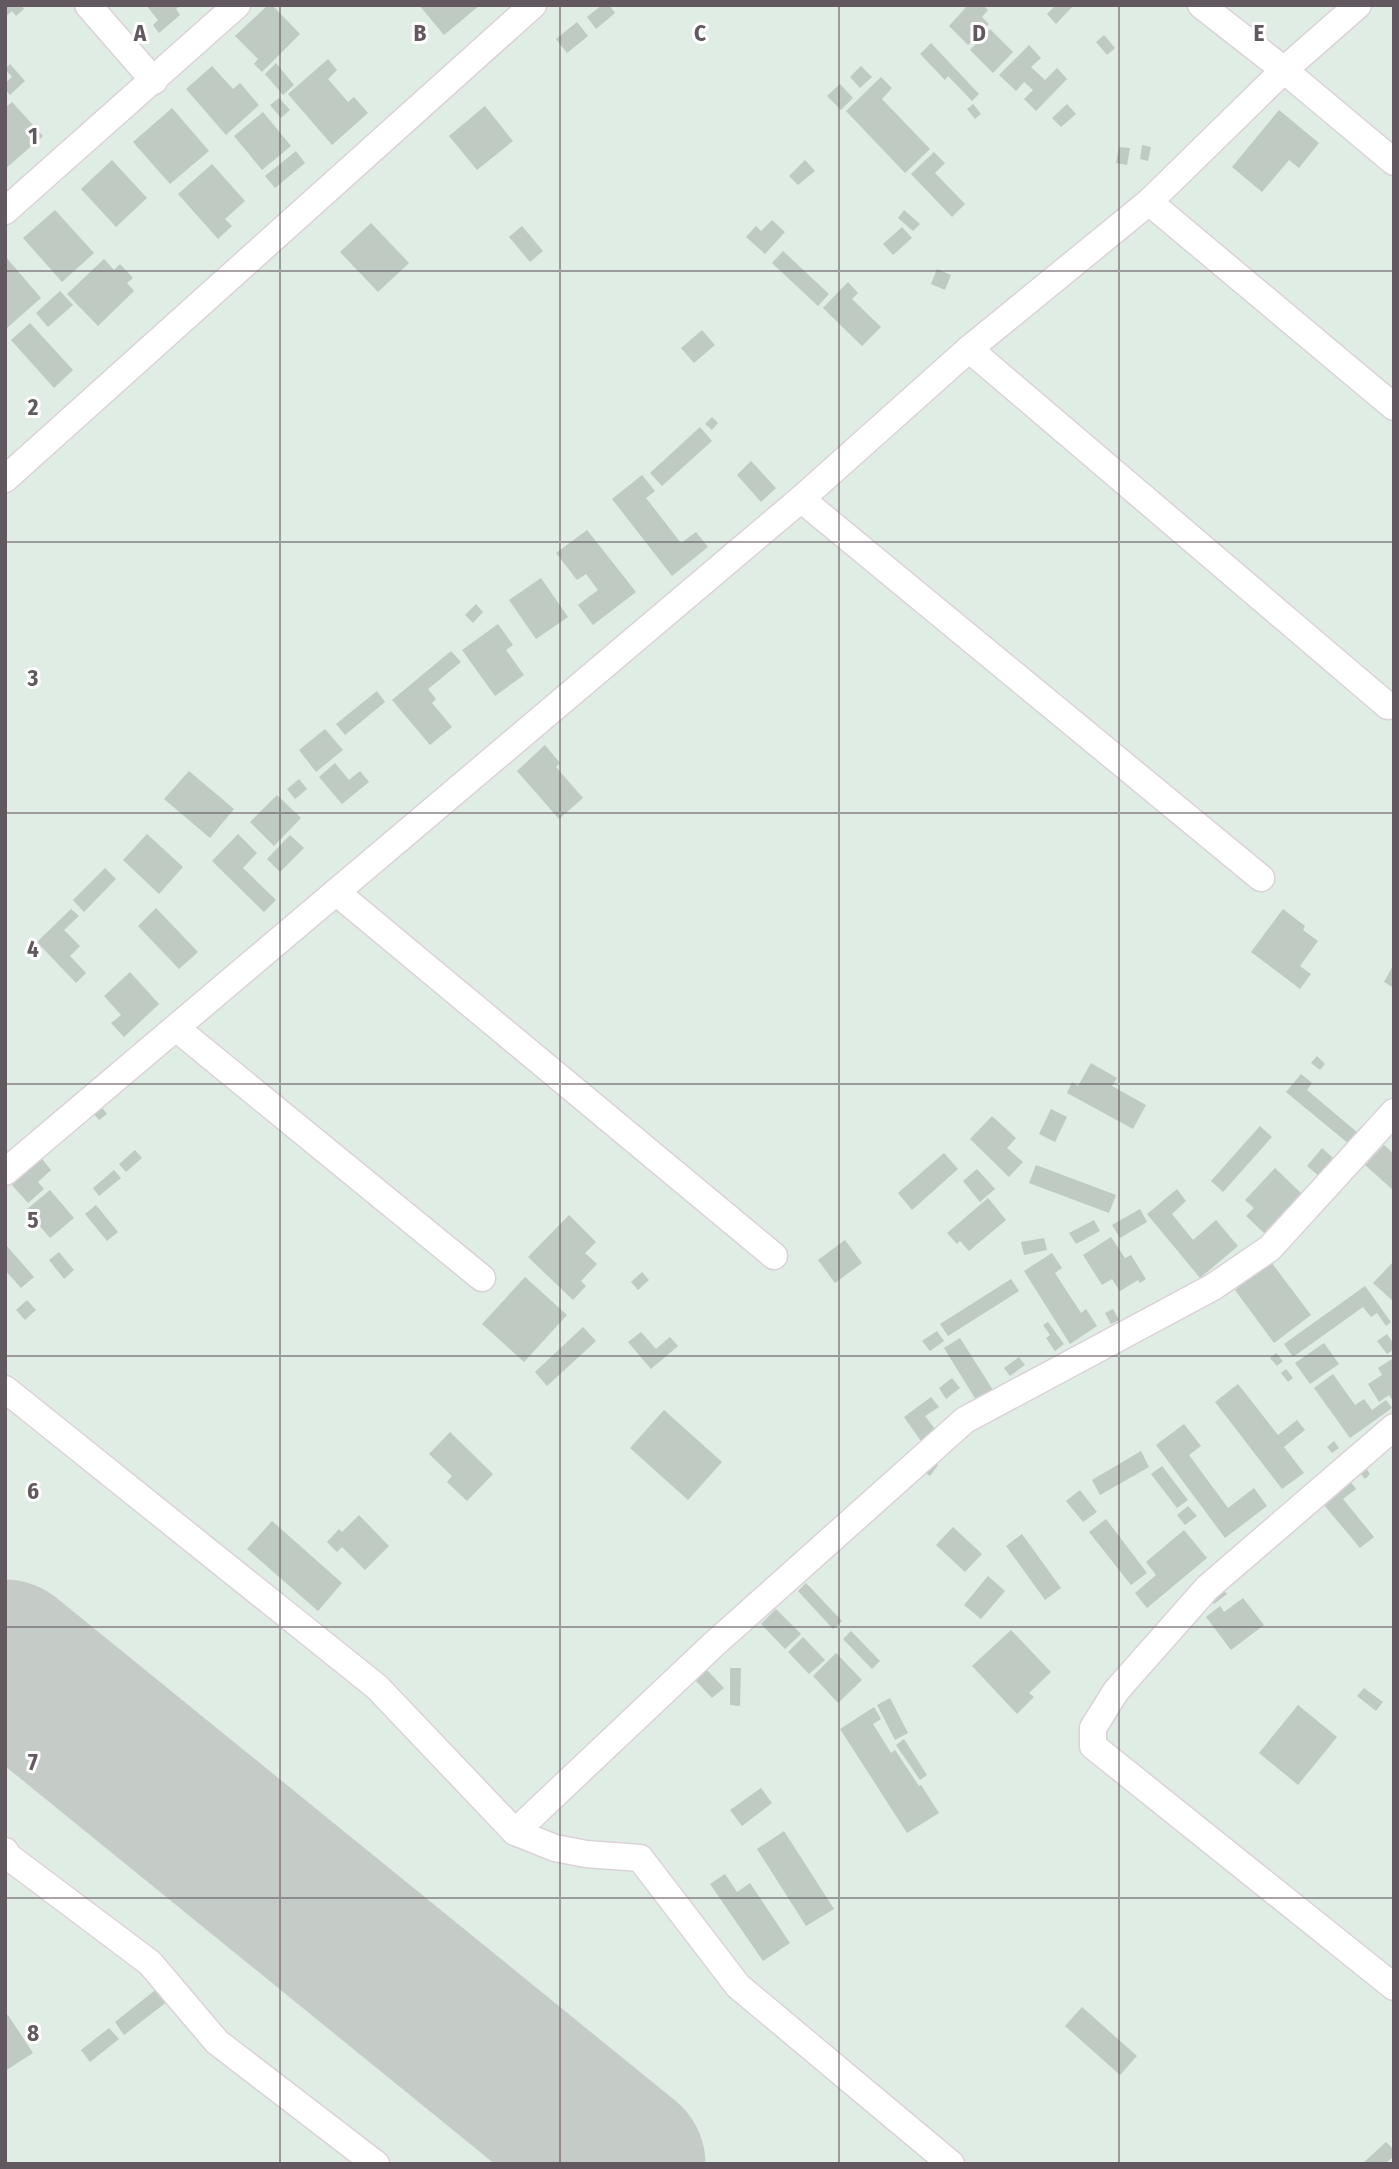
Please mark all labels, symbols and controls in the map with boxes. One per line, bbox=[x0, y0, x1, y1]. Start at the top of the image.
text: A bbox=[133, 19, 147, 47]
text: B bbox=[414, 19, 427, 47]
text: C bbox=[694, 19, 706, 47]
text: D bbox=[972, 19, 986, 47]
text: E bbox=[1254, 19, 1265, 47]
text: 1 bbox=[28, 122, 38, 150]
text: 2 bbox=[27, 393, 39, 421]
text: 3 bbox=[27, 664, 39, 692]
text: 4 bbox=[27, 935, 39, 963]
text: 5 bbox=[27, 1206, 39, 1234]
text: 6 bbox=[27, 1477, 39, 1505]
text: 7 bbox=[28, 1748, 38, 1776]
text: 8 bbox=[27, 2019, 39, 2047]

